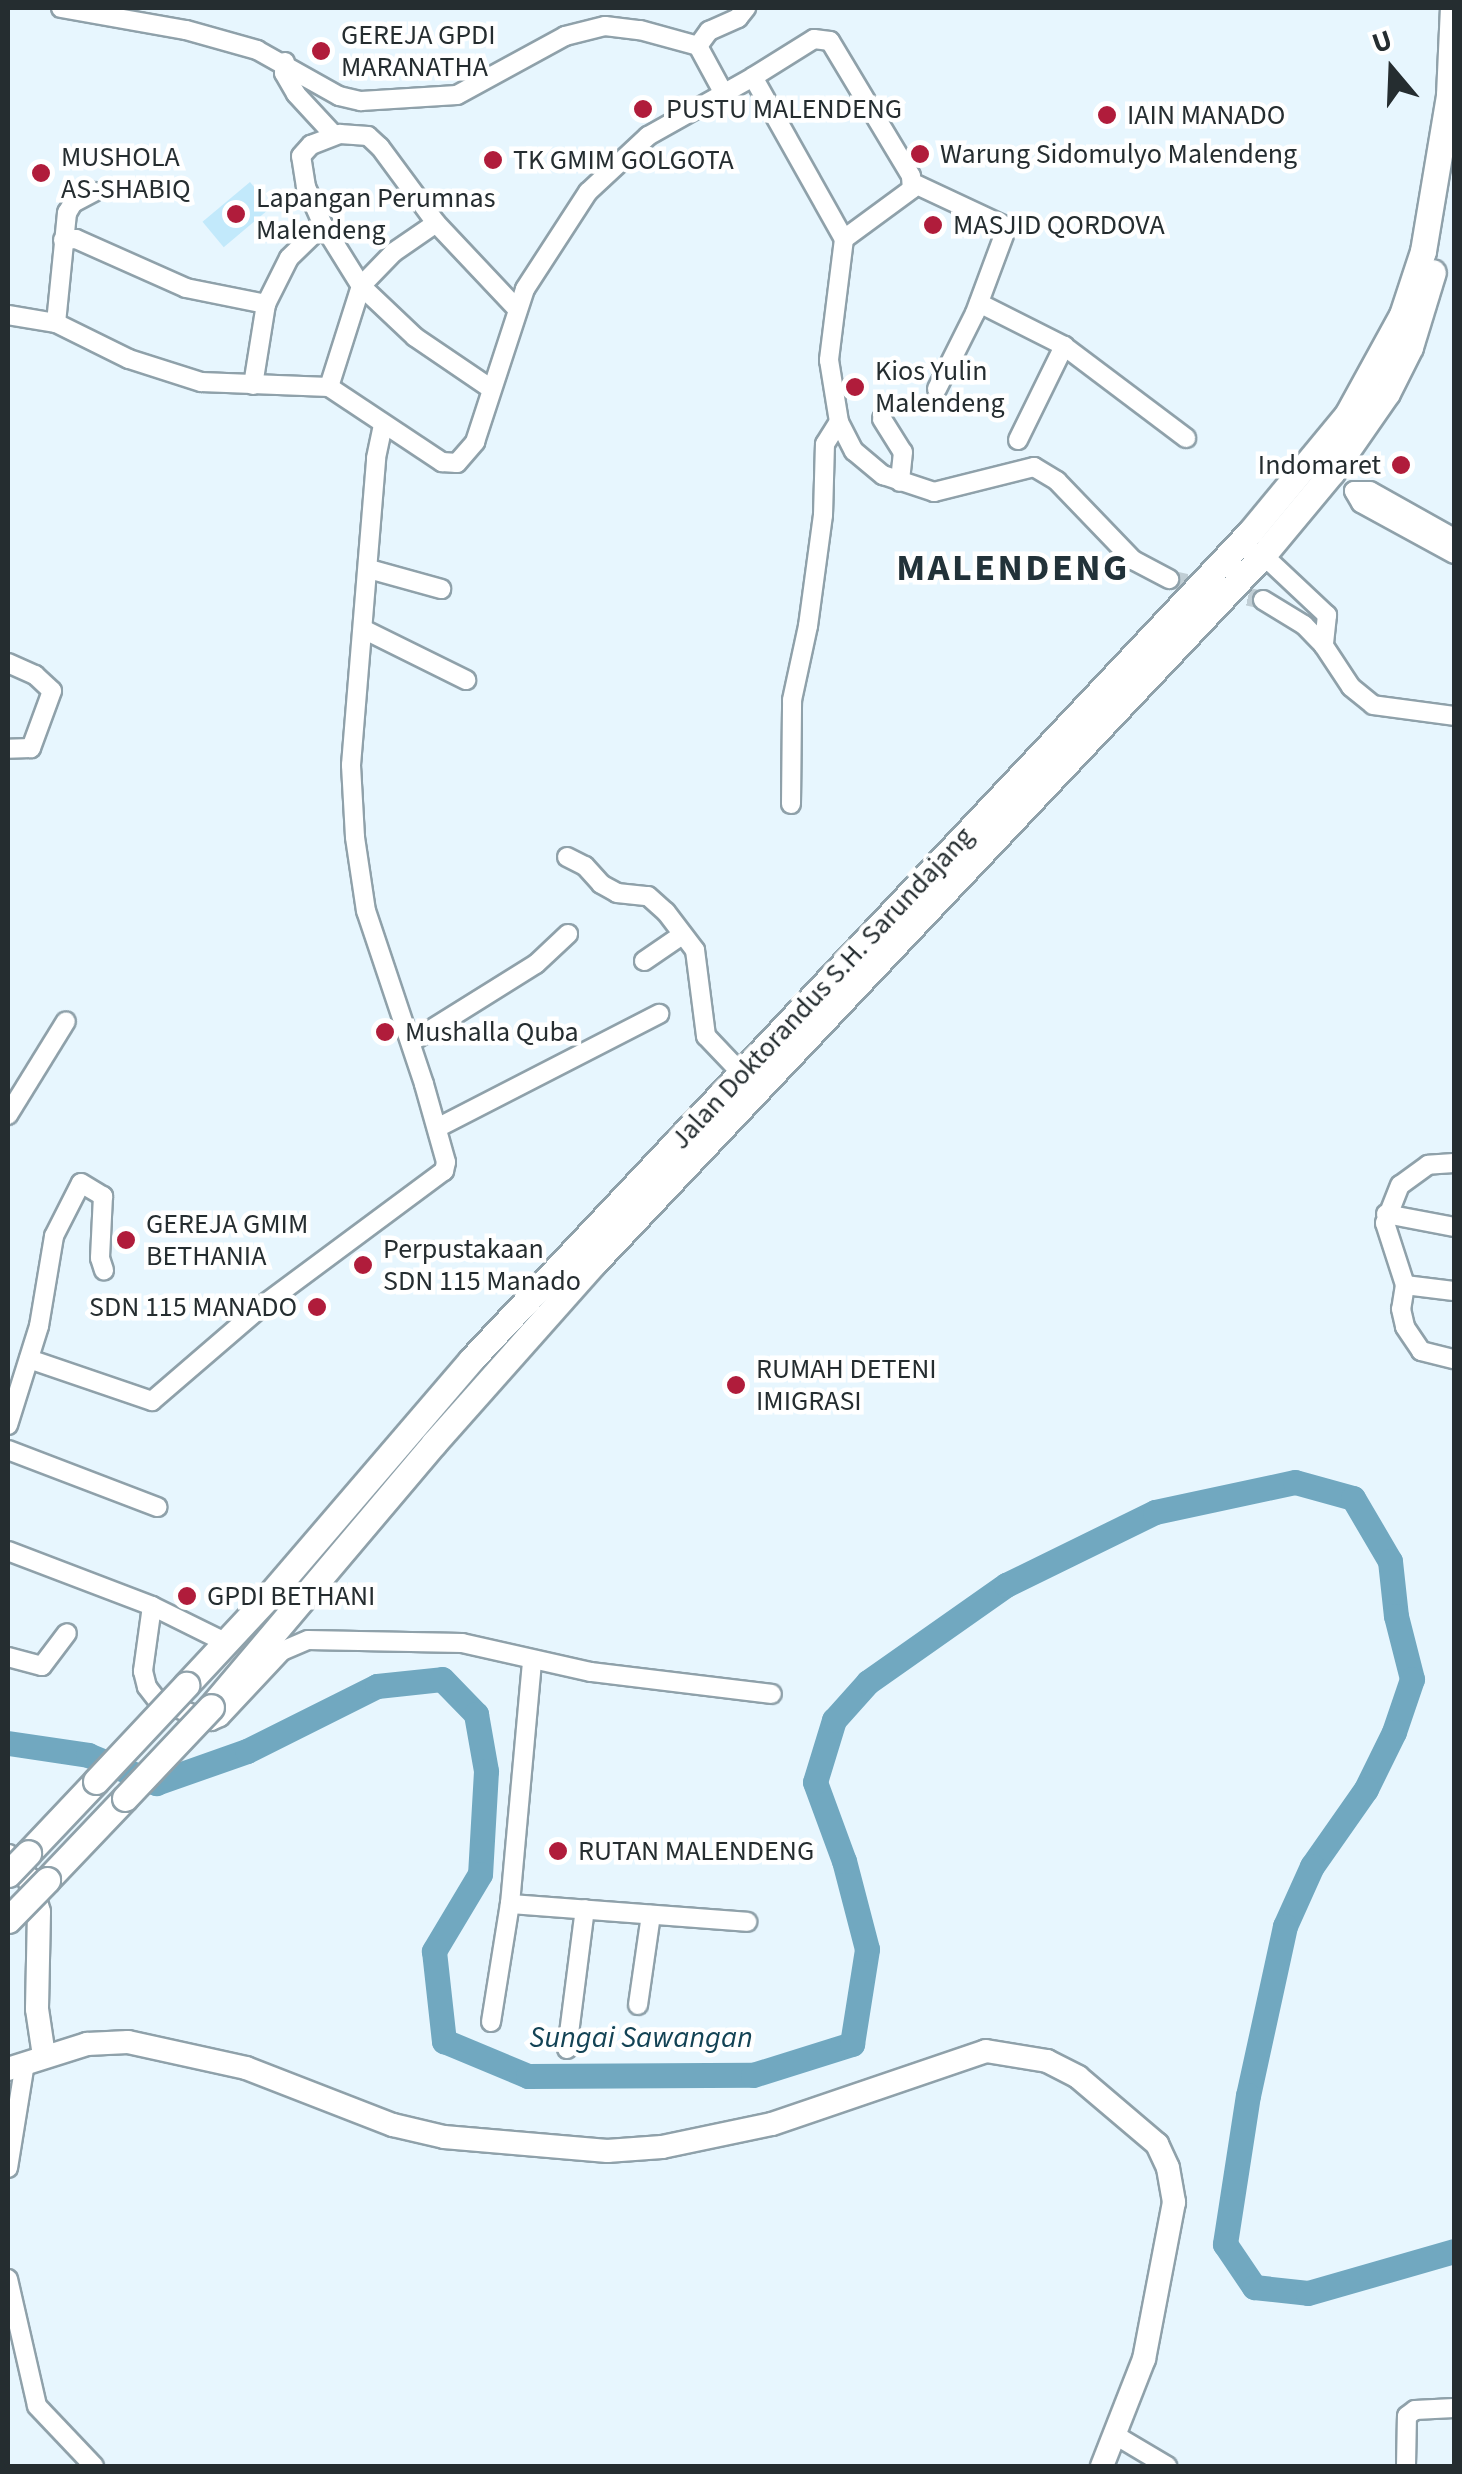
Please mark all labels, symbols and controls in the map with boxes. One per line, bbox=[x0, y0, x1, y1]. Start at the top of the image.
place label: GEREJA GPDI MARANATHA bbox=[341, 18, 496, 84]
north arrow bbox=[1342, 20, 1442, 120]
text: U bbox=[1367, 20, 1398, 64]
marker: GEREJA GPDI MARANATHA bbox=[310, 40, 332, 62]
place label: PUSTU MALENDENG bbox=[666, 92, 902, 126]
marker: PUSTU MALENDENG bbox=[630, 96, 656, 122]
place label: IAIN MANADO bbox=[1127, 98, 1285, 132]
marker: IAIN MANADO bbox=[1096, 104, 1118, 126]
place label: Warung Sidomulyo Malendeng bbox=[940, 137, 1297, 171]
place label: MUSHOLA AS-SHABIQ bbox=[61, 140, 191, 206]
place label: TK GMIM GOLGOTA bbox=[513, 143, 734, 177]
marker: Warung Sidomulyo Malendeng bbox=[909, 143, 931, 165]
marker: TK GMIM GOLGOTA bbox=[482, 149, 504, 171]
marker: MUSHOLA AS-SHABIQ bbox=[30, 162, 52, 184]
place label: Lapangan Perumnas Malendeng bbox=[256, 181, 495, 247]
marker: Lapangan Perumnas Malendeng bbox=[225, 203, 247, 225]
place label: MASJID QORDOVA bbox=[953, 208, 1165, 242]
marker: MASJID QORDOVA bbox=[922, 214, 944, 236]
place label: Kios Yulin Malendeng bbox=[875, 354, 1005, 420]
marker: Kios Yulin Malendeng bbox=[844, 376, 866, 398]
place label: Indomaret bbox=[1258, 448, 1381, 482]
marker: Indomaret bbox=[1390, 454, 1412, 476]
district label: MALENDENG bbox=[896, 546, 1130, 592]
street label: Jalan Doktorandus S.H. Sarundajang bbox=[664, 820, 980, 1156]
place label: Mushalla Quba bbox=[405, 1015, 579, 1049]
marker: Mushalla Quba bbox=[374, 1021, 396, 1043]
place label: GEREJA GMIM BETHANIA bbox=[146, 1207, 308, 1273]
marker: GEREJA GMIM BETHANIA bbox=[115, 1229, 137, 1251]
place label: Perpustakaan SDN 115 Manado bbox=[383, 1232, 581, 1298]
marker: Perpustakaan SDN 115 Manado bbox=[352, 1254, 374, 1276]
place label: SDN 115 MANADO bbox=[89, 1290, 297, 1324]
marker: SDN 115 MANADO bbox=[306, 1296, 328, 1318]
place label: RUMAH DETENI IMIGRASI bbox=[756, 1352, 937, 1418]
marker: RUMAH DETENI IMIGRASI bbox=[725, 1374, 747, 1396]
place label: GPDI BETHANI bbox=[207, 1579, 375, 1613]
marker: GPDI BETHANI bbox=[176, 1585, 198, 1607]
place label: RUTAN MALENDENG bbox=[578, 1834, 814, 1868]
marker: RUTAN MALENDENG bbox=[547, 1840, 569, 1862]
water label: Sungai Sawangan bbox=[529, 2020, 753, 2056]

